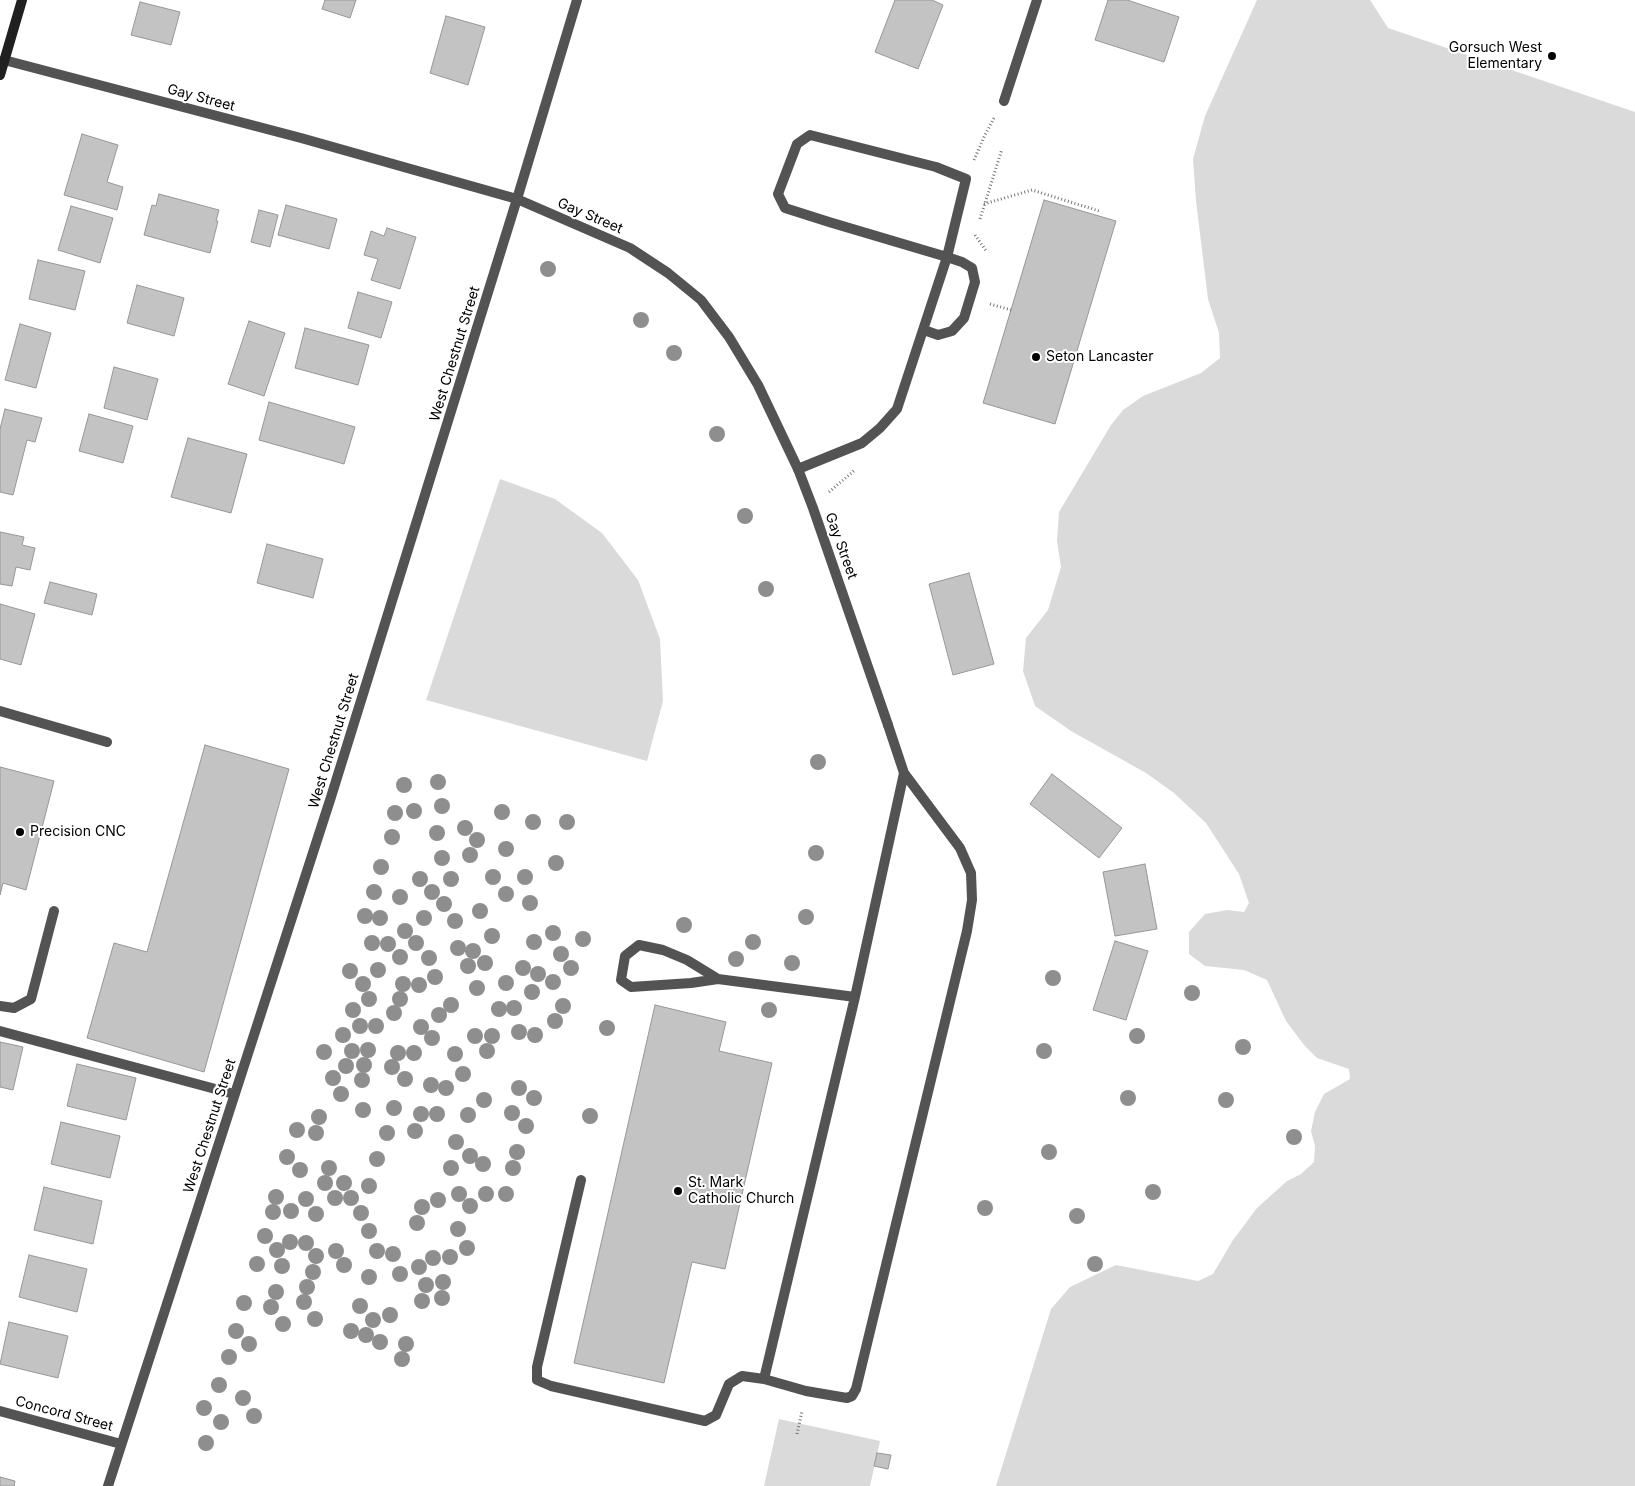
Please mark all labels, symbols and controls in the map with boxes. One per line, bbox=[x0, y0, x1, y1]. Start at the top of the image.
place label: Gorsuch West Elementary bbox=[1449, 40, 1542, 72]
marker: Gorsuch West Elementary bbox=[1546, 50, 1558, 62]
street label: Gay Street bbox=[165, 81, 237, 115]
street label: Gay Street bbox=[555, 195, 625, 237]
street label: West Chestnut Street bbox=[426, 284, 484, 424]
place label: Seton Lancaster bbox=[1046, 349, 1154, 365]
marker: Seton Lancaster bbox=[1030, 351, 1042, 363]
street label: Gay Street bbox=[821, 511, 861, 581]
street label: West Chestnut Street bbox=[305, 671, 363, 811]
place label: Precision CNC bbox=[30, 824, 126, 840]
marker: Precision CNC bbox=[14, 826, 26, 838]
street label: West Chestnut Street bbox=[180, 1057, 240, 1195]
place label: St. Mark Catholic Church bbox=[688, 1175, 794, 1208]
marker: St. Mark Catholic Church bbox=[672, 1185, 684, 1197]
street label: Concord Street bbox=[13, 1393, 115, 1435]

